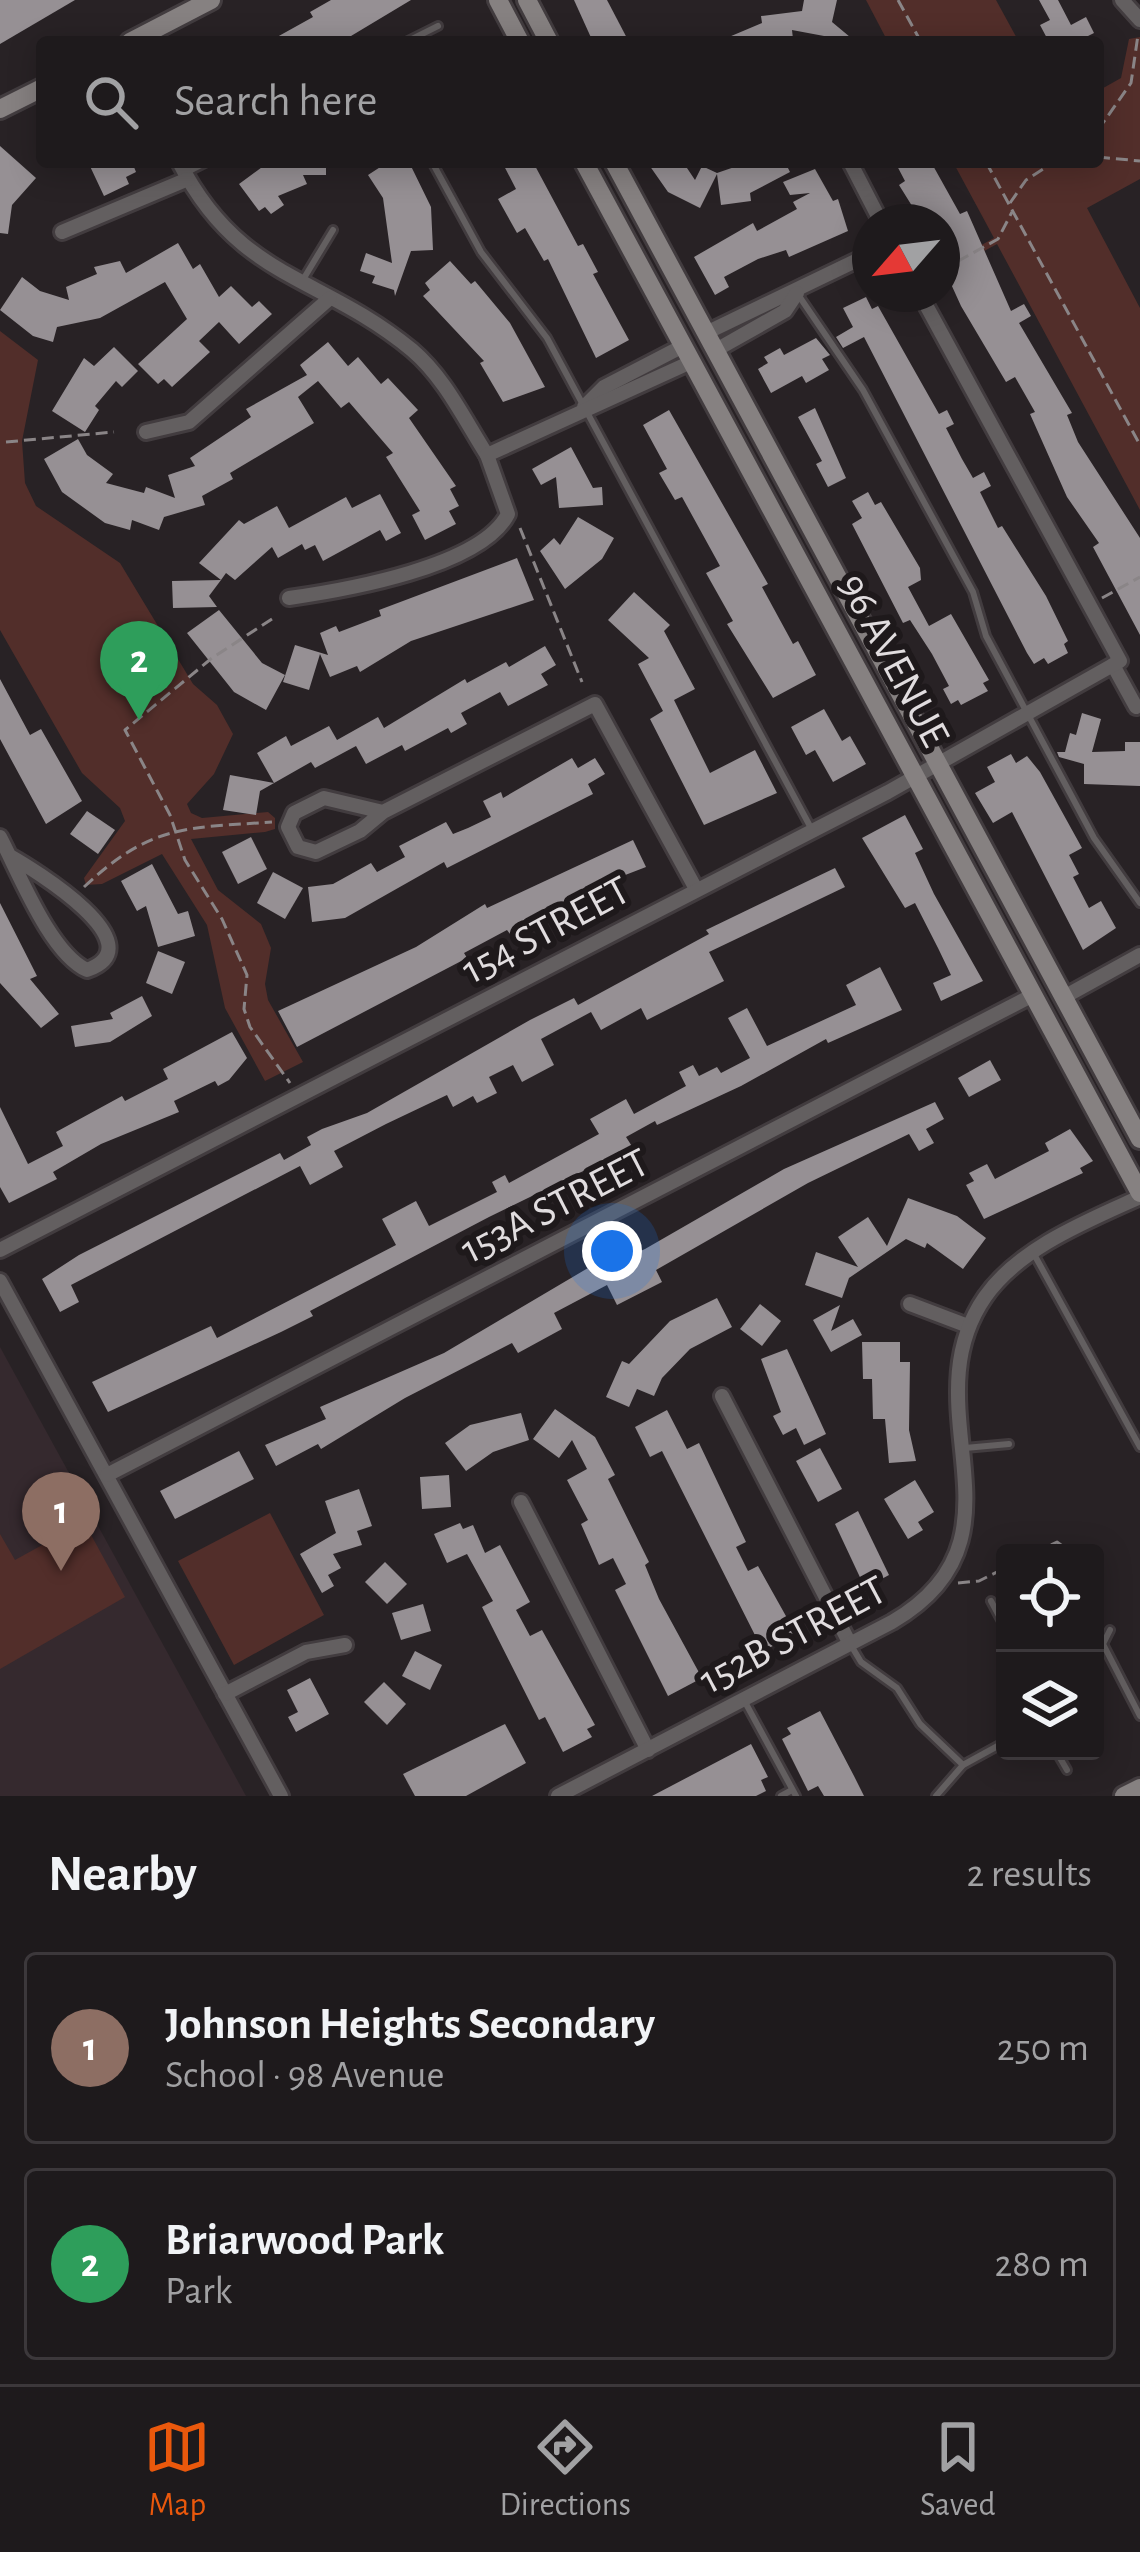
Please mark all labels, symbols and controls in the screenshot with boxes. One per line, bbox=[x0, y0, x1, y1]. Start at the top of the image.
search box bbox=[36, 36, 1104, 168]
icon: search bbox=[78, 69, 144, 135]
text: Search here bbox=[174, 79, 377, 124]
north arrow bbox=[852, 204, 960, 312]
street label: 96 AVENUE bbox=[831, 567, 957, 753]
pin: 2 bbox=[100, 621, 178, 720]
street label: 154 STREET bbox=[455, 868, 637, 992]
street label: 153A STREET bbox=[454, 1141, 656, 1271]
your location bbox=[582, 1221, 642, 1281]
pin: 1 bbox=[22, 1472, 100, 1571]
map controls bbox=[996, 1544, 1104, 1760]
button: locate bbox=[996, 1544, 1104, 1652]
street label: 152B STREET bbox=[693, 1568, 893, 1702]
button: layers bbox=[996, 1652, 1104, 1760]
text: Nearby bbox=[48, 1849, 197, 1900]
text: 2 results bbox=[966, 1855, 1092, 1894]
text: Johnson Heights Secondary bbox=[165, 2002, 655, 2047]
text: 1 bbox=[83, 2029, 97, 2068]
text: 250 m bbox=[997, 2029, 1089, 2068]
text: School · 98 Avenue bbox=[165, 2056, 445, 2095]
text: Briarwood Park bbox=[165, 2218, 444, 2263]
text: 2 bbox=[81, 2245, 99, 2284]
text: 280 m bbox=[995, 2245, 1089, 2284]
text: Park bbox=[165, 2272, 232, 2311]
tab: Map bbox=[144, 2414, 210, 2526]
tab: Directions bbox=[499, 2414, 631, 2526]
tab: Saved bbox=[920, 2414, 995, 2526]

